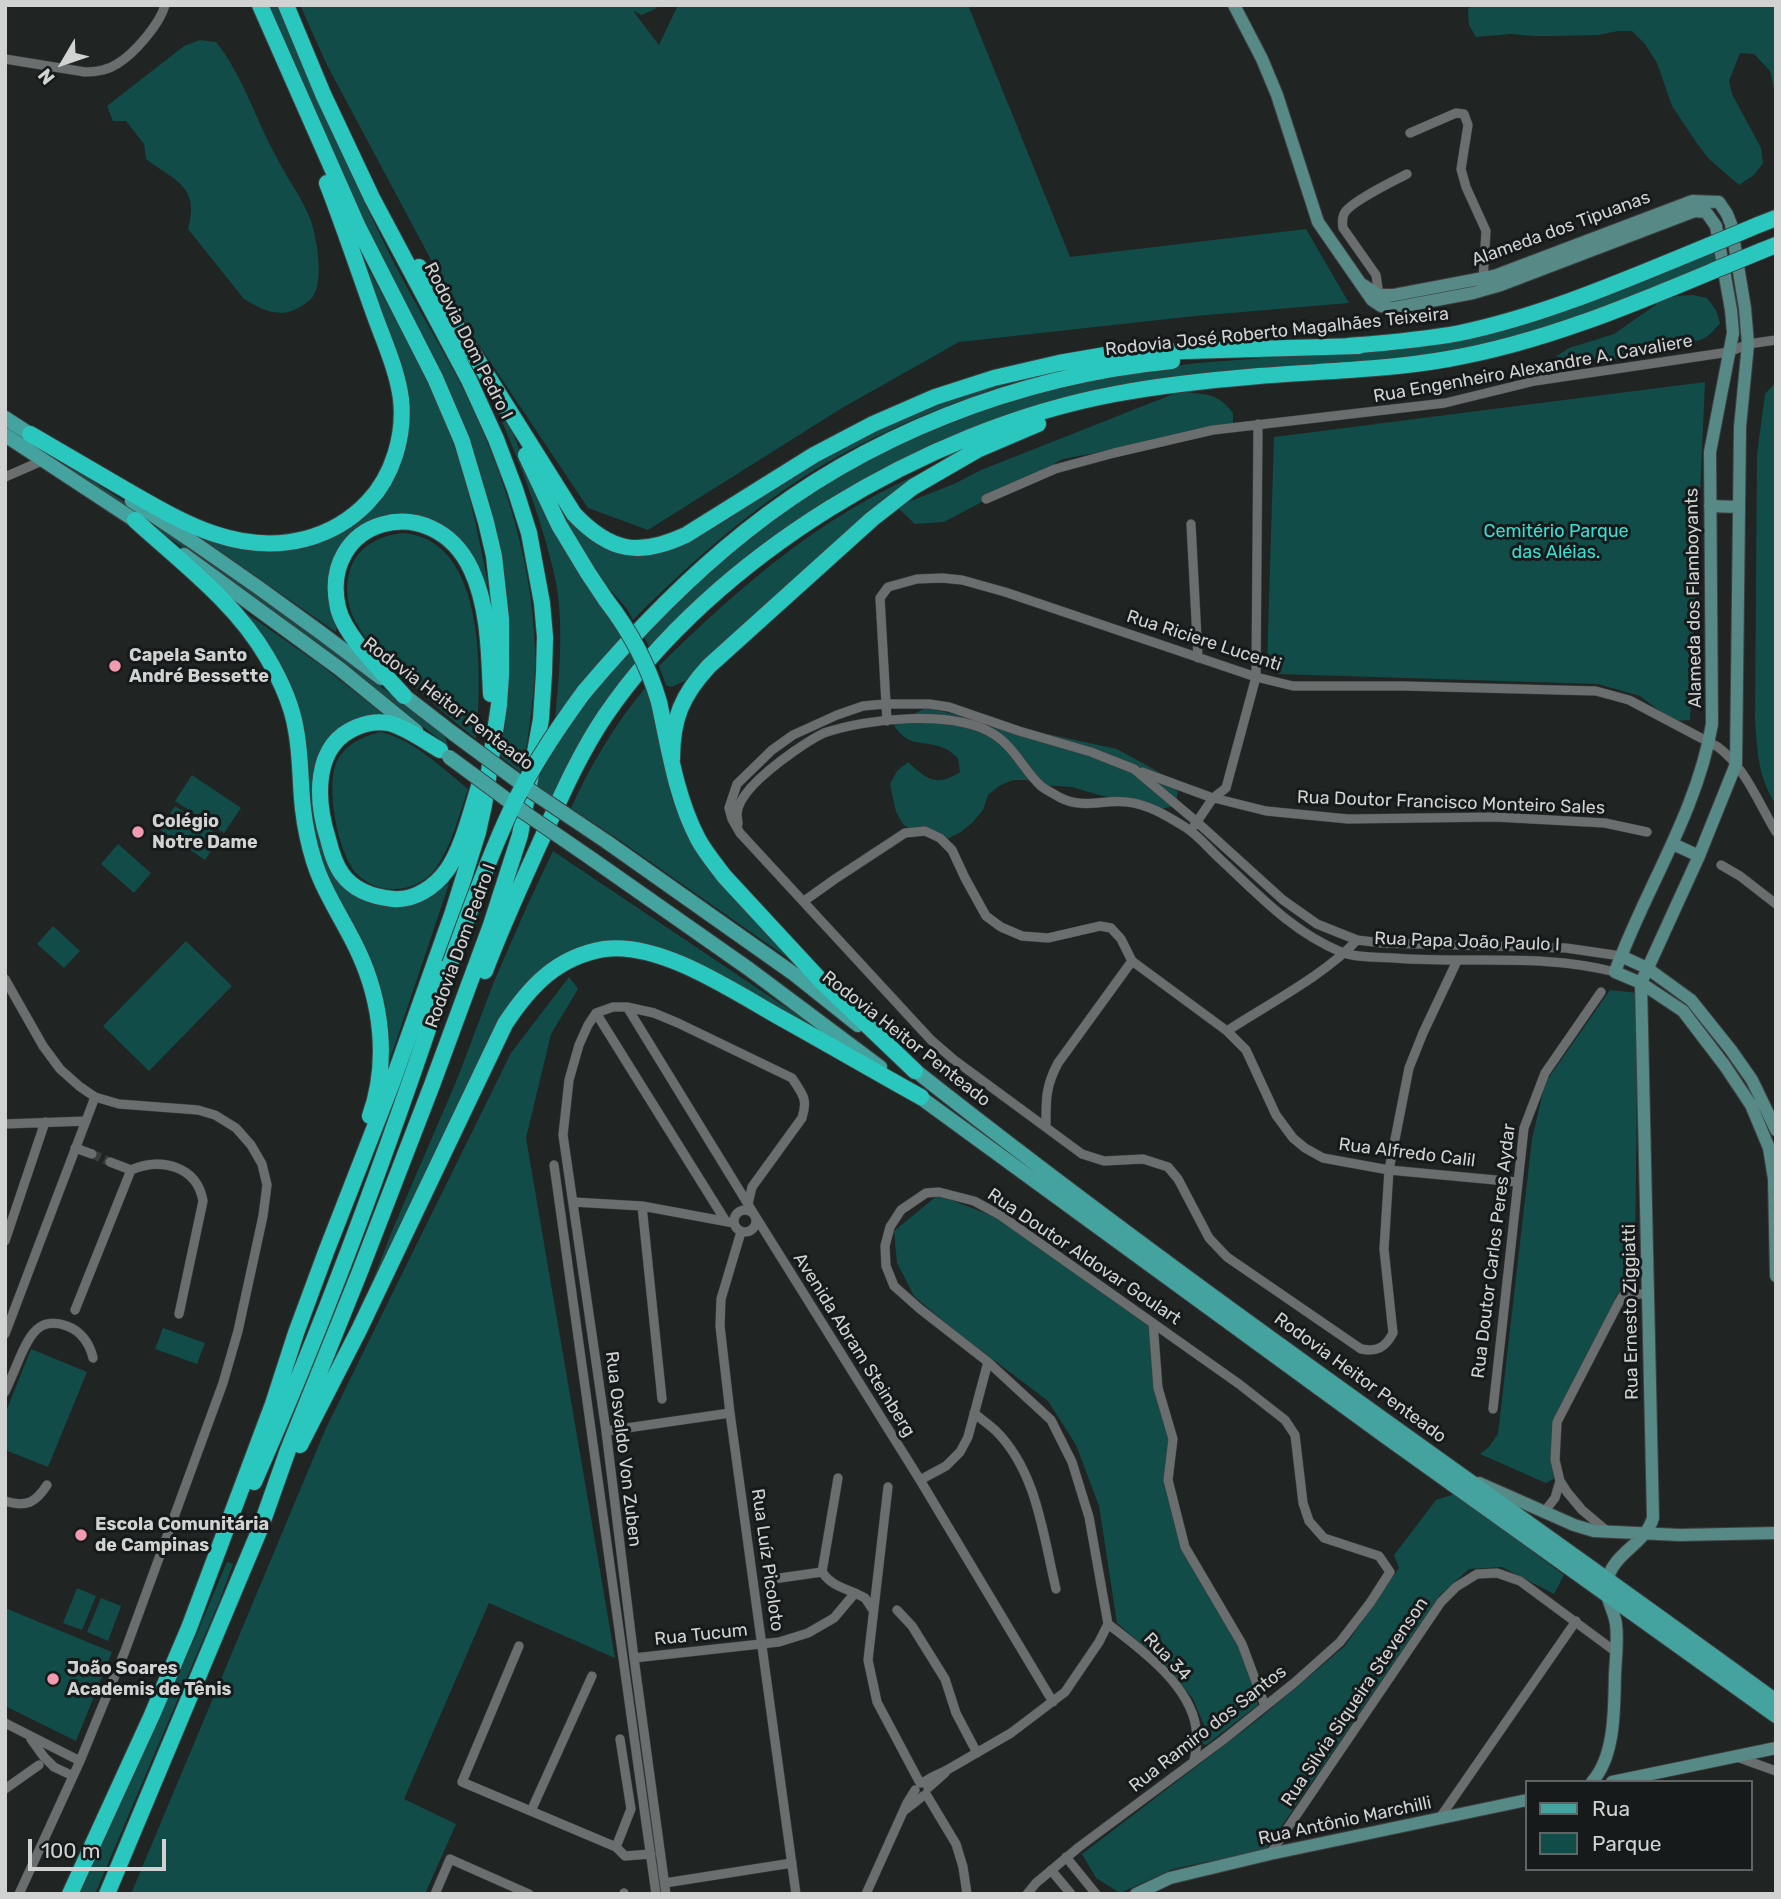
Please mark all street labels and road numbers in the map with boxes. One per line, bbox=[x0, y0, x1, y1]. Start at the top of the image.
street label: Alameda dos Tipuanas bbox=[1469, 187, 1653, 271]
street label: Rodovia Dom Pedro I bbox=[419, 259, 517, 423]
street label: Rodovia José Roberto Magalhães Teixeira bbox=[1104, 303, 1450, 361]
street label: Rua Engenheiro Alexandre A. Cavaliere bbox=[1372, 330, 1694, 408]
street label: Alameda dos Flamboyants bbox=[1681, 488, 1707, 708]
street label: Rua Riciere Lucenti bbox=[1124, 606, 1284, 676]
street label: Rodovia Heitor Penteado bbox=[359, 633, 537, 775]
street label: Rua Doutor Francisco Monteiro Sales bbox=[1297, 787, 1605, 819]
street label: Rodovia Dom Pedro I bbox=[421, 861, 501, 1031]
street label: Rua Papa João Paulo I bbox=[1374, 928, 1560, 956]
street label: Rodovia Heitor Penteado bbox=[818, 967, 994, 1111]
street label: Rua Doutor Carlos Peres Aydar bbox=[1468, 1122, 1520, 1380]
street label: Rua Alfredo Calil bbox=[1337, 1134, 1477, 1172]
street label: Rua Doutor Aldovar Goulart bbox=[983, 1184, 1185, 1330]
street label: Rua Ernesto Ziggiatti bbox=[1619, 1224, 1643, 1400]
street label: Avenida Abram Steinberg bbox=[788, 1249, 920, 1441]
street label: Rodovia Heitor Penteado bbox=[1270, 1308, 1450, 1448]
street label: Rua Osvaldo Von Zuben bbox=[600, 1350, 646, 1548]
street label: Rua Luíz Picoloto bbox=[746, 1487, 788, 1633]
street label: Rua Silvia Siqueira Stevenson bbox=[1277, 1593, 1433, 1811]
street label: Rua Tucum bbox=[653, 1619, 749, 1651]
street label: Rua 34 bbox=[1139, 1628, 1195, 1686]
street label: Rua Ramiro dos Santos bbox=[1125, 1661, 1291, 1797]
street label: Rua Antônio Marchilli bbox=[1256, 1792, 1434, 1850]

